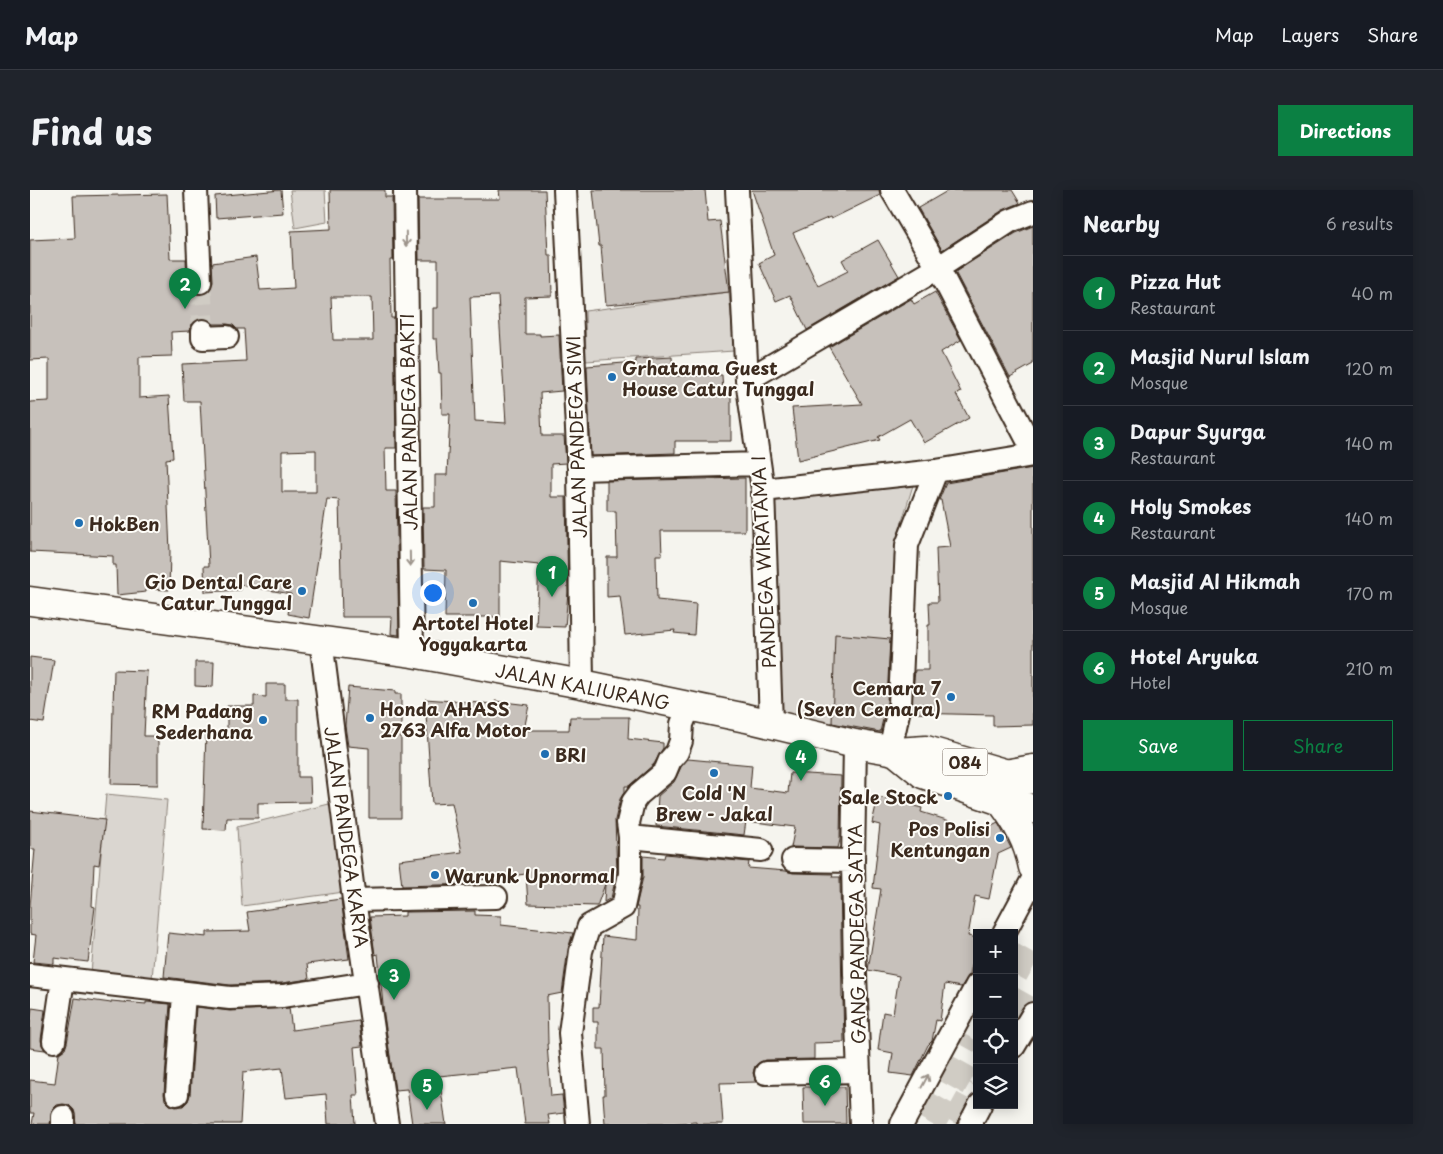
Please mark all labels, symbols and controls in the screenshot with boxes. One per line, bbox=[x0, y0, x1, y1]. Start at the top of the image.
text: Map bbox=[25, 17, 78, 53]
text: Map bbox=[1215, 21, 1254, 48]
text: Layers bbox=[1282, 21, 1339, 48]
text: Share bbox=[1367, 21, 1418, 48]
text: Find us bbox=[30, 104, 152, 157]
button: Directions bbox=[1278, 105, 1413, 156]
text: Nearby bbox=[1083, 207, 1160, 239]
text: 6 results bbox=[1326, 211, 1393, 235]
one-way arrow bbox=[401, 230, 410, 246]
text: Pizza Hut bbox=[1130, 267, 1221, 295]
pin: 2 bbox=[169, 268, 201, 309]
text: 1 bbox=[1095, 281, 1103, 305]
text: 40 m bbox=[1351, 281, 1393, 305]
text: Restaurant bbox=[1130, 295, 1216, 319]
street label: JALAN PANDEGA BAKTI bbox=[393, 313, 423, 531]
street label: JALAN PANDEGA SIWI bbox=[559, 335, 593, 539]
text: Masjid Nurul Islam bbox=[1130, 342, 1310, 370]
place label: Grhatama Guest House Catur Tunggal bbox=[622, 354, 814, 402]
text: 2 bbox=[1093, 356, 1105, 380]
text: 120 m bbox=[1346, 356, 1393, 380]
text: Mosque bbox=[1130, 370, 1188, 394]
marker: Grhatama Guest House Catur Tunggal bbox=[606, 371, 618, 383]
text: Dapur Syurga bbox=[1130, 417, 1266, 445]
text: 3 bbox=[1094, 431, 1104, 455]
text: 140 m bbox=[1345, 431, 1393, 455]
text: Restaurant bbox=[1130, 445, 1216, 469]
street label: PANDEGA WIRATAMA I bbox=[744, 455, 782, 669]
text: Holy Smokes bbox=[1130, 492, 1251, 520]
text: 4 bbox=[1094, 506, 1104, 530]
text: 140 m bbox=[1345, 506, 1393, 530]
place label: HokBen bbox=[89, 510, 159, 537]
marker: HokBen bbox=[73, 517, 85, 529]
text: Restaurant bbox=[1130, 520, 1216, 544]
one-way arrow bbox=[405, 550, 415, 566]
pin: 1 bbox=[536, 556, 568, 597]
text: Masjid Al Hikmah bbox=[1130, 567, 1300, 595]
place label: Gio Dental Care Catur Tunggal bbox=[145, 568, 292, 616]
your location bbox=[420, 580, 446, 606]
text: 5 bbox=[1094, 581, 1104, 605]
text: 170 m bbox=[1347, 581, 1393, 605]
marker: Gio Dental Care Catur Tunggal bbox=[296, 585, 308, 597]
text: Mosque bbox=[1130, 595, 1188, 619]
marker: Artotel Hotel Yogyakarta bbox=[467, 597, 479, 609]
place label: Artotel Hotel Yogyakarta bbox=[412, 609, 534, 657]
text: Hotel Aryuka bbox=[1130, 642, 1259, 670]
street label: JALAN KALIURANG bbox=[493, 656, 673, 716]
text: 6 bbox=[1093, 656, 1105, 680]
text: 210 m bbox=[1345, 656, 1393, 680]
text: Hotel bbox=[1130, 670, 1171, 694]
place label: Cemara 7 (Seven Cemara) bbox=[797, 674, 942, 722]
marker: Cemara 7 (Seven Cemara) bbox=[945, 691, 957, 703]
place label: Honda AHASS 2763 Alfa Motor bbox=[380, 695, 531, 743]
place label: RM Padang Sederhana bbox=[151, 697, 253, 745]
marker: Honda AHASS 2763 Alfa Motor bbox=[364, 712, 376, 724]
marker: RM Padang Sederhana bbox=[257, 714, 269, 726]
button: Save bbox=[1083, 720, 1233, 771]
button: Share bbox=[1243, 720, 1393, 771]
street label: JALAN PANDEGA KARYA bbox=[318, 725, 376, 950]
pin: 4 bbox=[785, 740, 817, 781]
place label: BRI bbox=[555, 741, 586, 768]
marker: BRI bbox=[539, 748, 551, 760]
road number: 084 bbox=[942, 748, 988, 776]
marker: Cold 'N Brew - Jakal bbox=[708, 767, 720, 779]
place label: Cold 'N Brew - Jakal bbox=[655, 779, 773, 827]
place label: Sale Stock bbox=[841, 783, 938, 810]
marker: Sale Stock bbox=[942, 790, 954, 802]
place label: Pos Polisi Kentungan bbox=[890, 815, 990, 863]
street label: GANG PANDEGA SATYA bbox=[841, 824, 871, 1044]
marker: Pos Polisi Kentungan bbox=[994, 832, 1006, 844]
place label: Warunk Upnormal bbox=[445, 862, 615, 889]
marker: Warunk Upnormal bbox=[429, 869, 441, 881]
map controls bbox=[973, 929, 1018, 1109]
button: + bbox=[973, 929, 1018, 974]
pin: 3 bbox=[378, 959, 410, 1000]
button: − bbox=[973, 974, 1018, 1019]
button: locate bbox=[973, 1019, 1018, 1064]
button: layers bbox=[973, 1064, 1018, 1109]
pin: 6 bbox=[809, 1065, 841, 1106]
pin: 5 bbox=[411, 1069, 443, 1110]
one-way arrow bbox=[921, 1074, 930, 1089]

